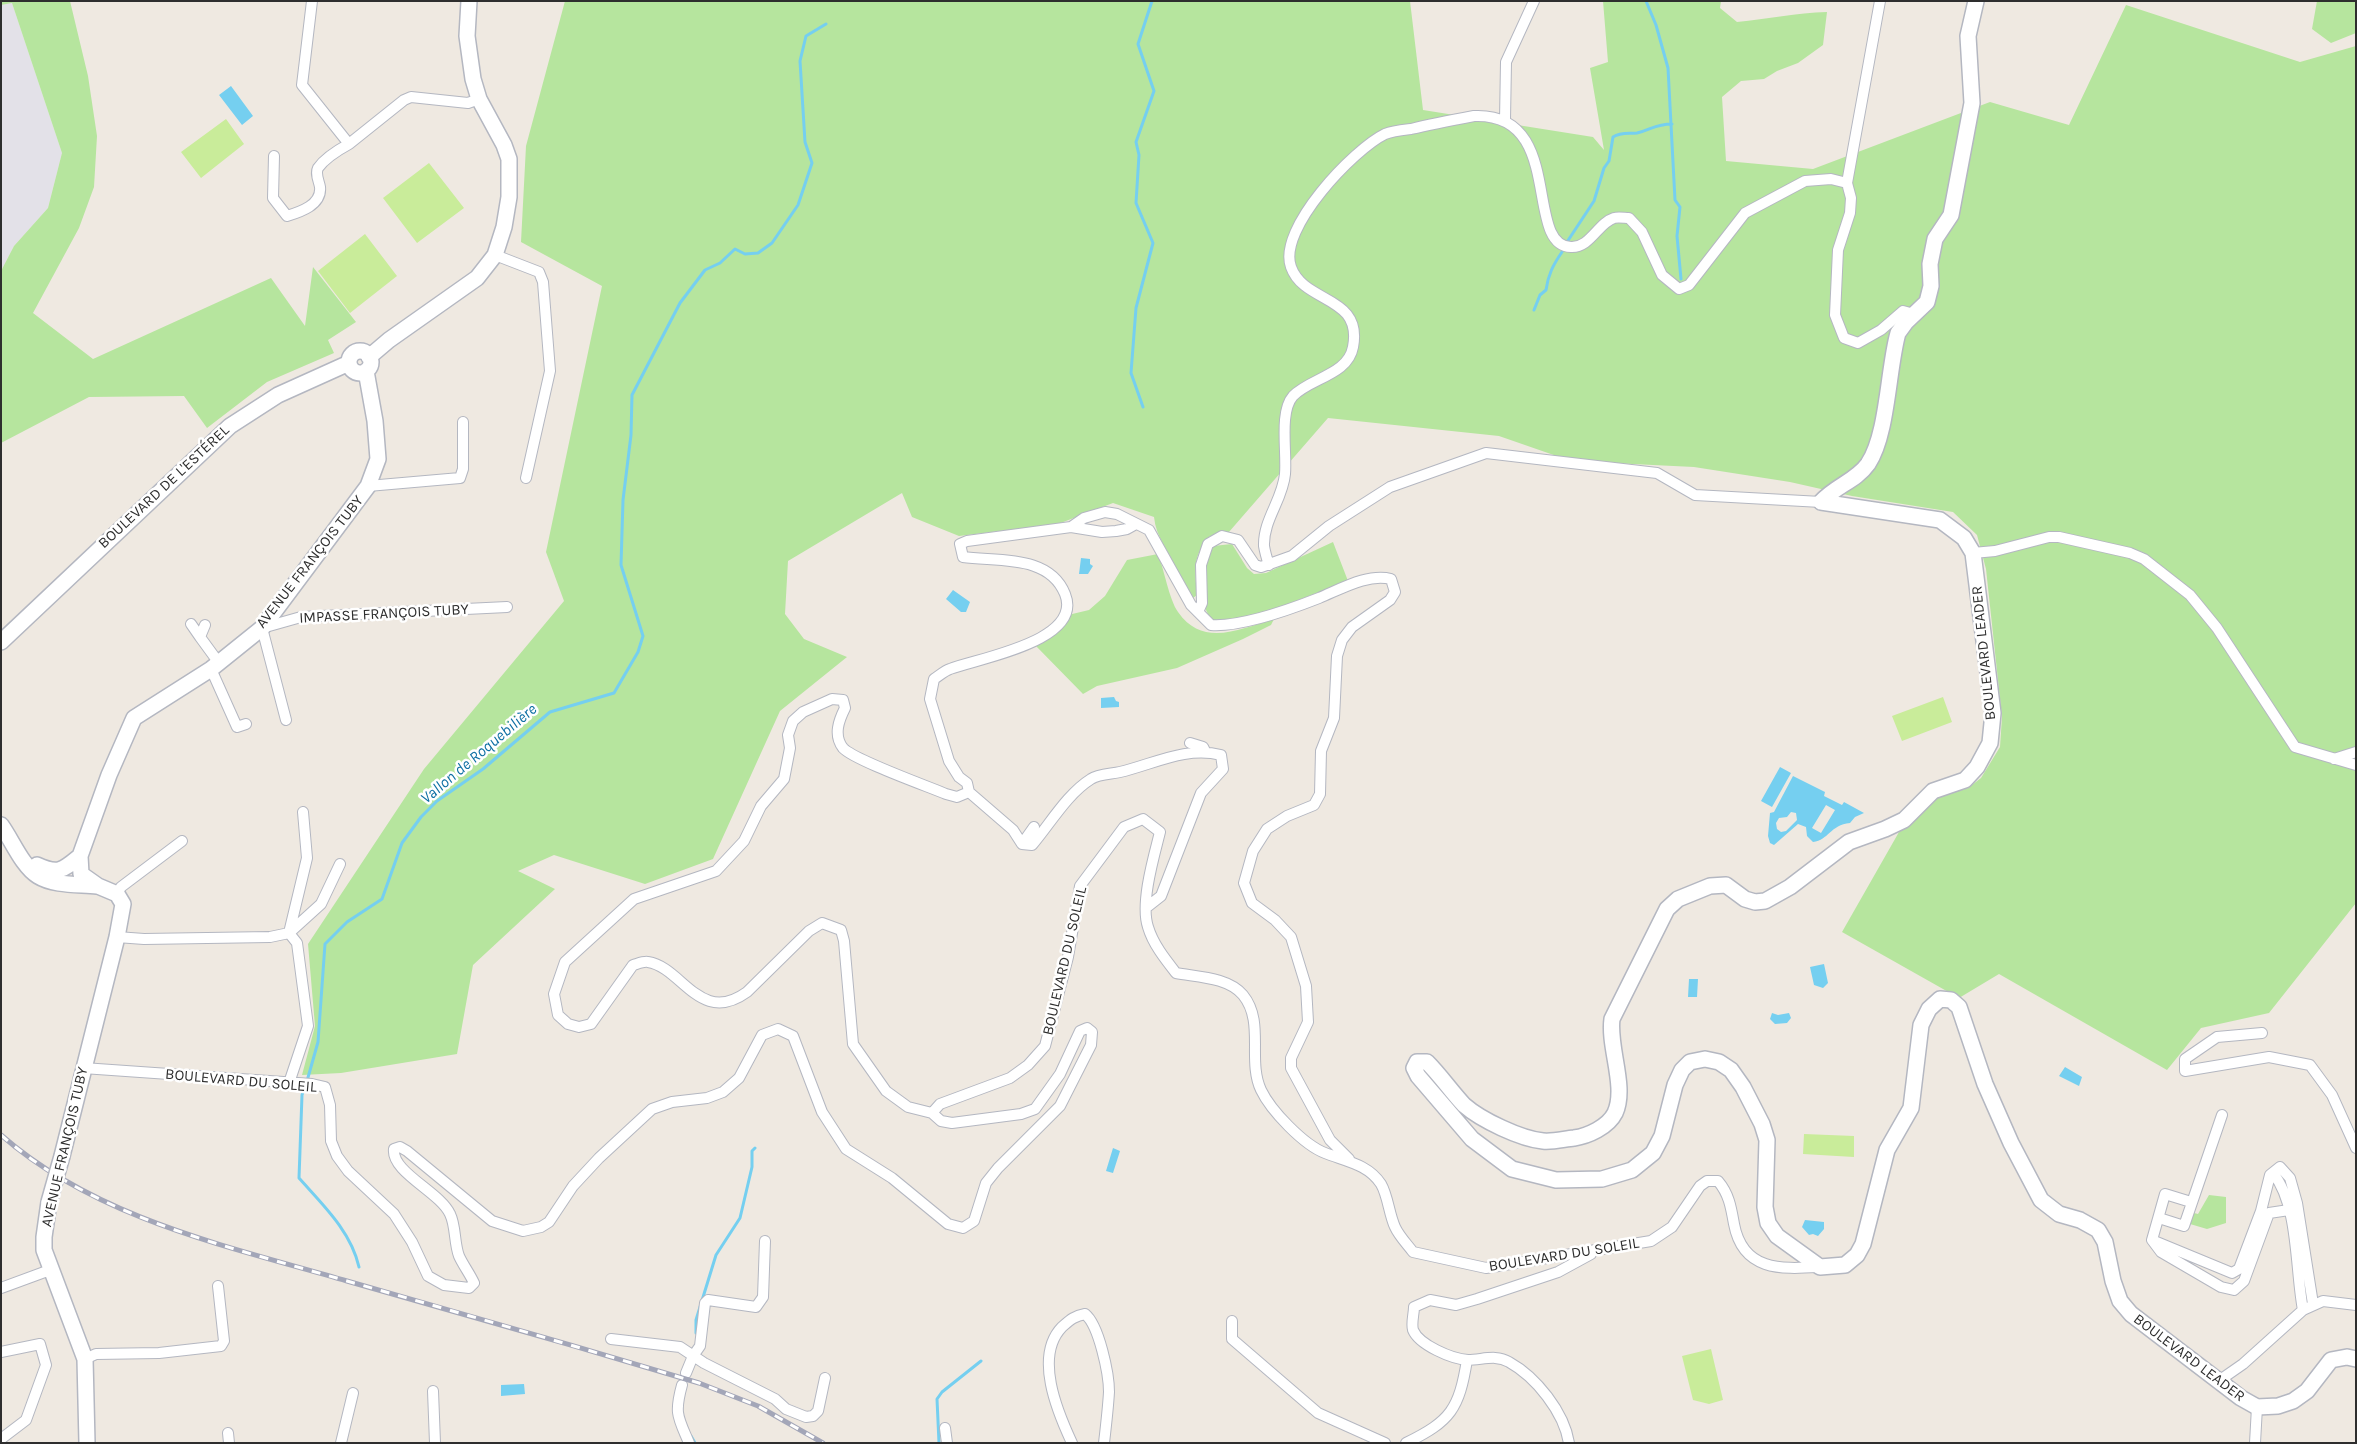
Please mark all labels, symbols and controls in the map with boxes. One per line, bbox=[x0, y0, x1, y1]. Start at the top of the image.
street label: BOULEVARD DE L'ESTÉREL bbox=[95, 422, 233, 552]
street label: AVENUE FRANÇOIS TUBY bbox=[253, 492, 367, 632]
street label: BOULEVARD LEADER bbox=[1968, 585, 2000, 721]
street label: IMPASSE FRANÇOIS TUBY bbox=[299, 601, 469, 627]
water label: Vallon de Roquebilière bbox=[417, 700, 541, 808]
street label: BOULEVARD DU SOLEIL bbox=[1039, 885, 1091, 1037]
street label: AVENUE FRANÇOIS TUBY bbox=[38, 1065, 92, 1229]
street label: BOULEVARD DU SOLEIL bbox=[164, 1065, 318, 1097]
street label: BOULEVARD DU SOLEIL bbox=[1487, 1234, 1641, 1276]
street label: BOULEVARD LEADER bbox=[2130, 1310, 2248, 1406]

